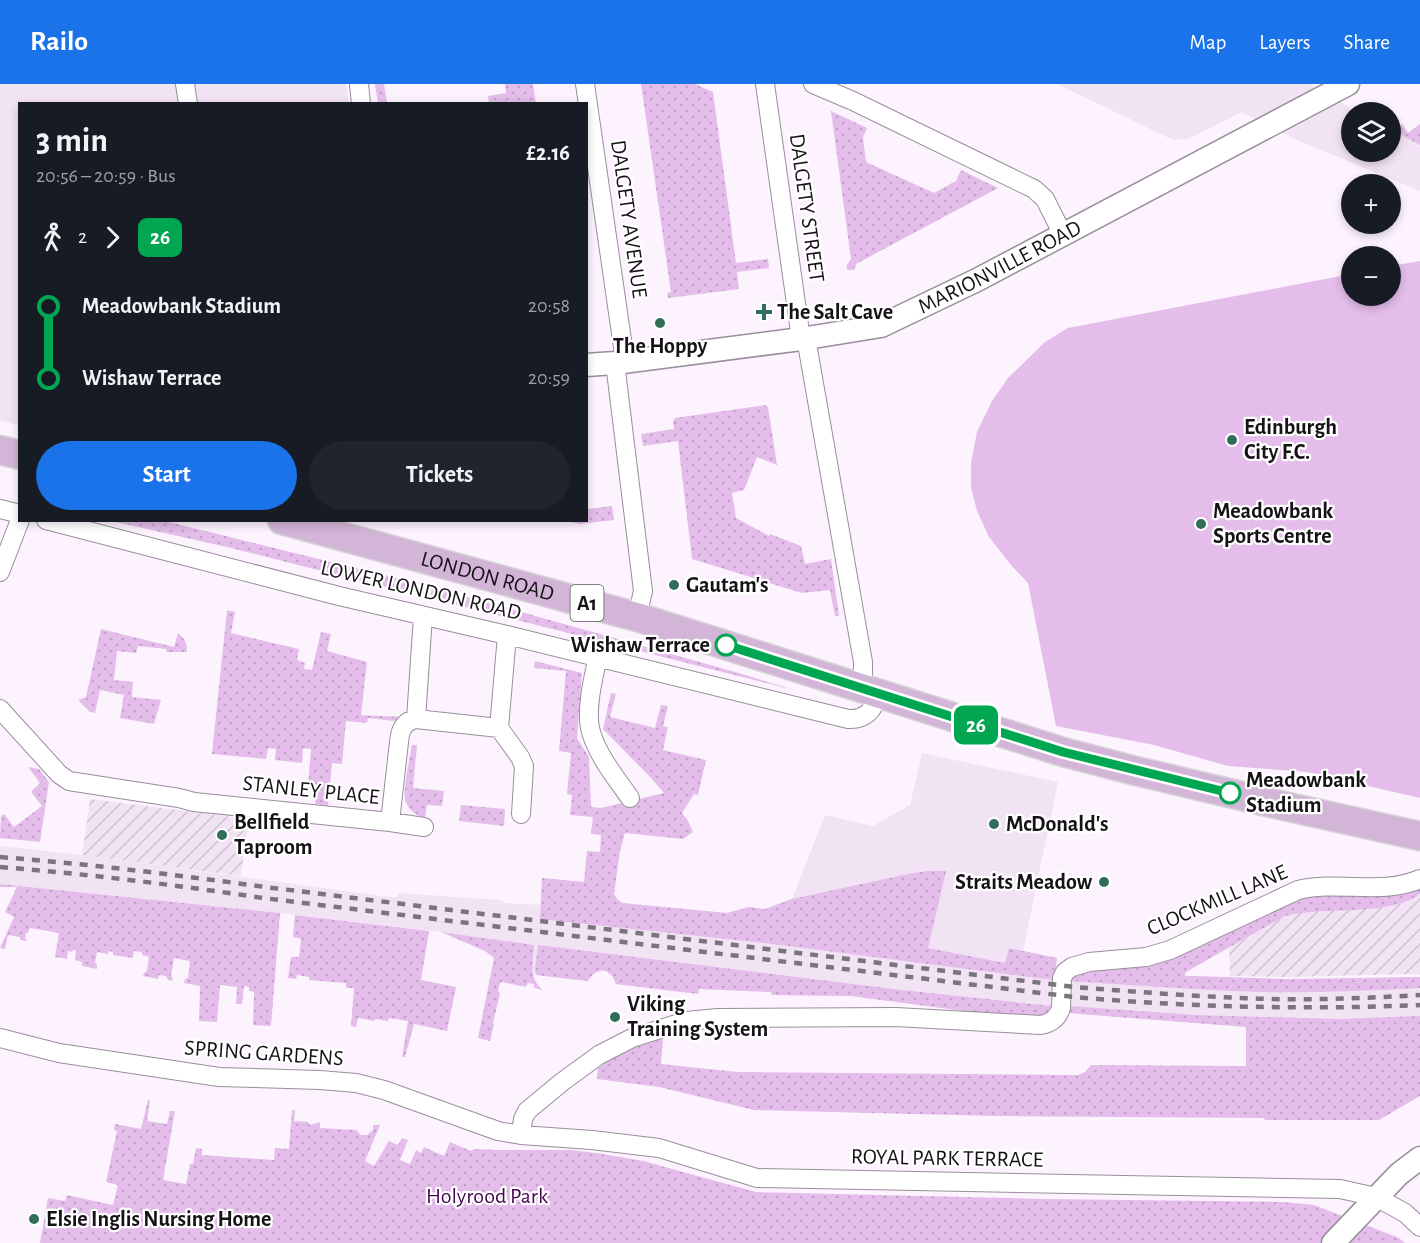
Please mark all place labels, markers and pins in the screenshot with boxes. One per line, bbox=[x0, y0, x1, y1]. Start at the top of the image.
place label: The Salt Cave bbox=[777, 301, 893, 323]
marker: The Salt Cave bbox=[755, 303, 773, 321]
marker: The Hoppy bbox=[653, 316, 667, 330]
place label: The Hoppy bbox=[613, 335, 708, 358]
place label: Edinburgh City F.C. bbox=[1244, 416, 1337, 464]
marker: Edinburgh City F.C. bbox=[1225, 433, 1239, 447]
place label: Meadowbank Sports Centre bbox=[1213, 500, 1333, 547]
marker: Meadowbank Sports Centre bbox=[1194, 517, 1208, 531]
place label: Gautam's bbox=[686, 574, 768, 596]
marker: Gautam's bbox=[667, 578, 681, 592]
place label: Wishaw Terrace bbox=[571, 634, 710, 656]
marker: Wishaw Terrace bbox=[715, 634, 737, 656]
place label: Meadowbank Stadium bbox=[1246, 769, 1366, 816]
marker: Meadowbank Stadium bbox=[1219, 782, 1241, 804]
place label: Bellfield Taproom bbox=[234, 811, 313, 858]
place label: McDonald's bbox=[1006, 813, 1108, 835]
marker: McDonald's bbox=[987, 817, 1001, 831]
marker: Bellfield Taproom bbox=[215, 828, 229, 842]
place label: Straits Meadow bbox=[955, 871, 1093, 893]
marker: Straits Meadow bbox=[1097, 875, 1111, 889]
place label: Viking Training System bbox=[627, 993, 768, 1041]
marker: Viking Training System bbox=[608, 1010, 622, 1024]
place label: Elsie Inglis Nursing Home bbox=[46, 1208, 271, 1230]
marker: Elsie Inglis Nursing Home bbox=[27, 1212, 41, 1226]

